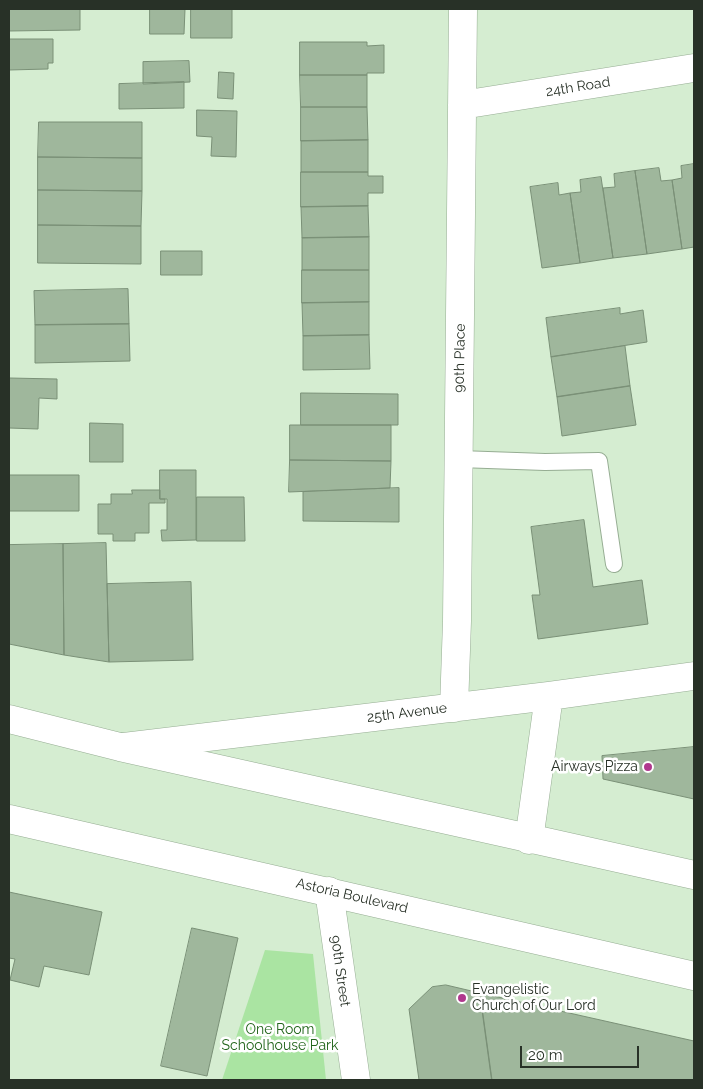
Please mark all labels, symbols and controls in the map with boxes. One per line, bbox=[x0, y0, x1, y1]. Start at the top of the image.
street label: 24th Road bbox=[545, 74, 611, 100]
street label: 90th Place bbox=[451, 323, 469, 393]
street label: 25th Avenue bbox=[366, 700, 448, 726]
place label: Airways Pizza bbox=[551, 759, 638, 775]
marker: Airways Pizza bbox=[642, 761, 654, 773]
street label: Astoria Boulevard bbox=[294, 875, 410, 917]
street label: 90th Street bbox=[327, 934, 353, 1008]
place label: Evangelistic Church of Our Lord bbox=[472, 982, 596, 1014]
marker: Evangelistic Church of Our Lord bbox=[456, 992, 468, 1004]
park label: One Room Schoolhouse Park bbox=[222, 1022, 338, 1054]
scale bar bbox=[523, 1036, 642, 1068]
text: 20 m bbox=[528, 1046, 563, 1064]

